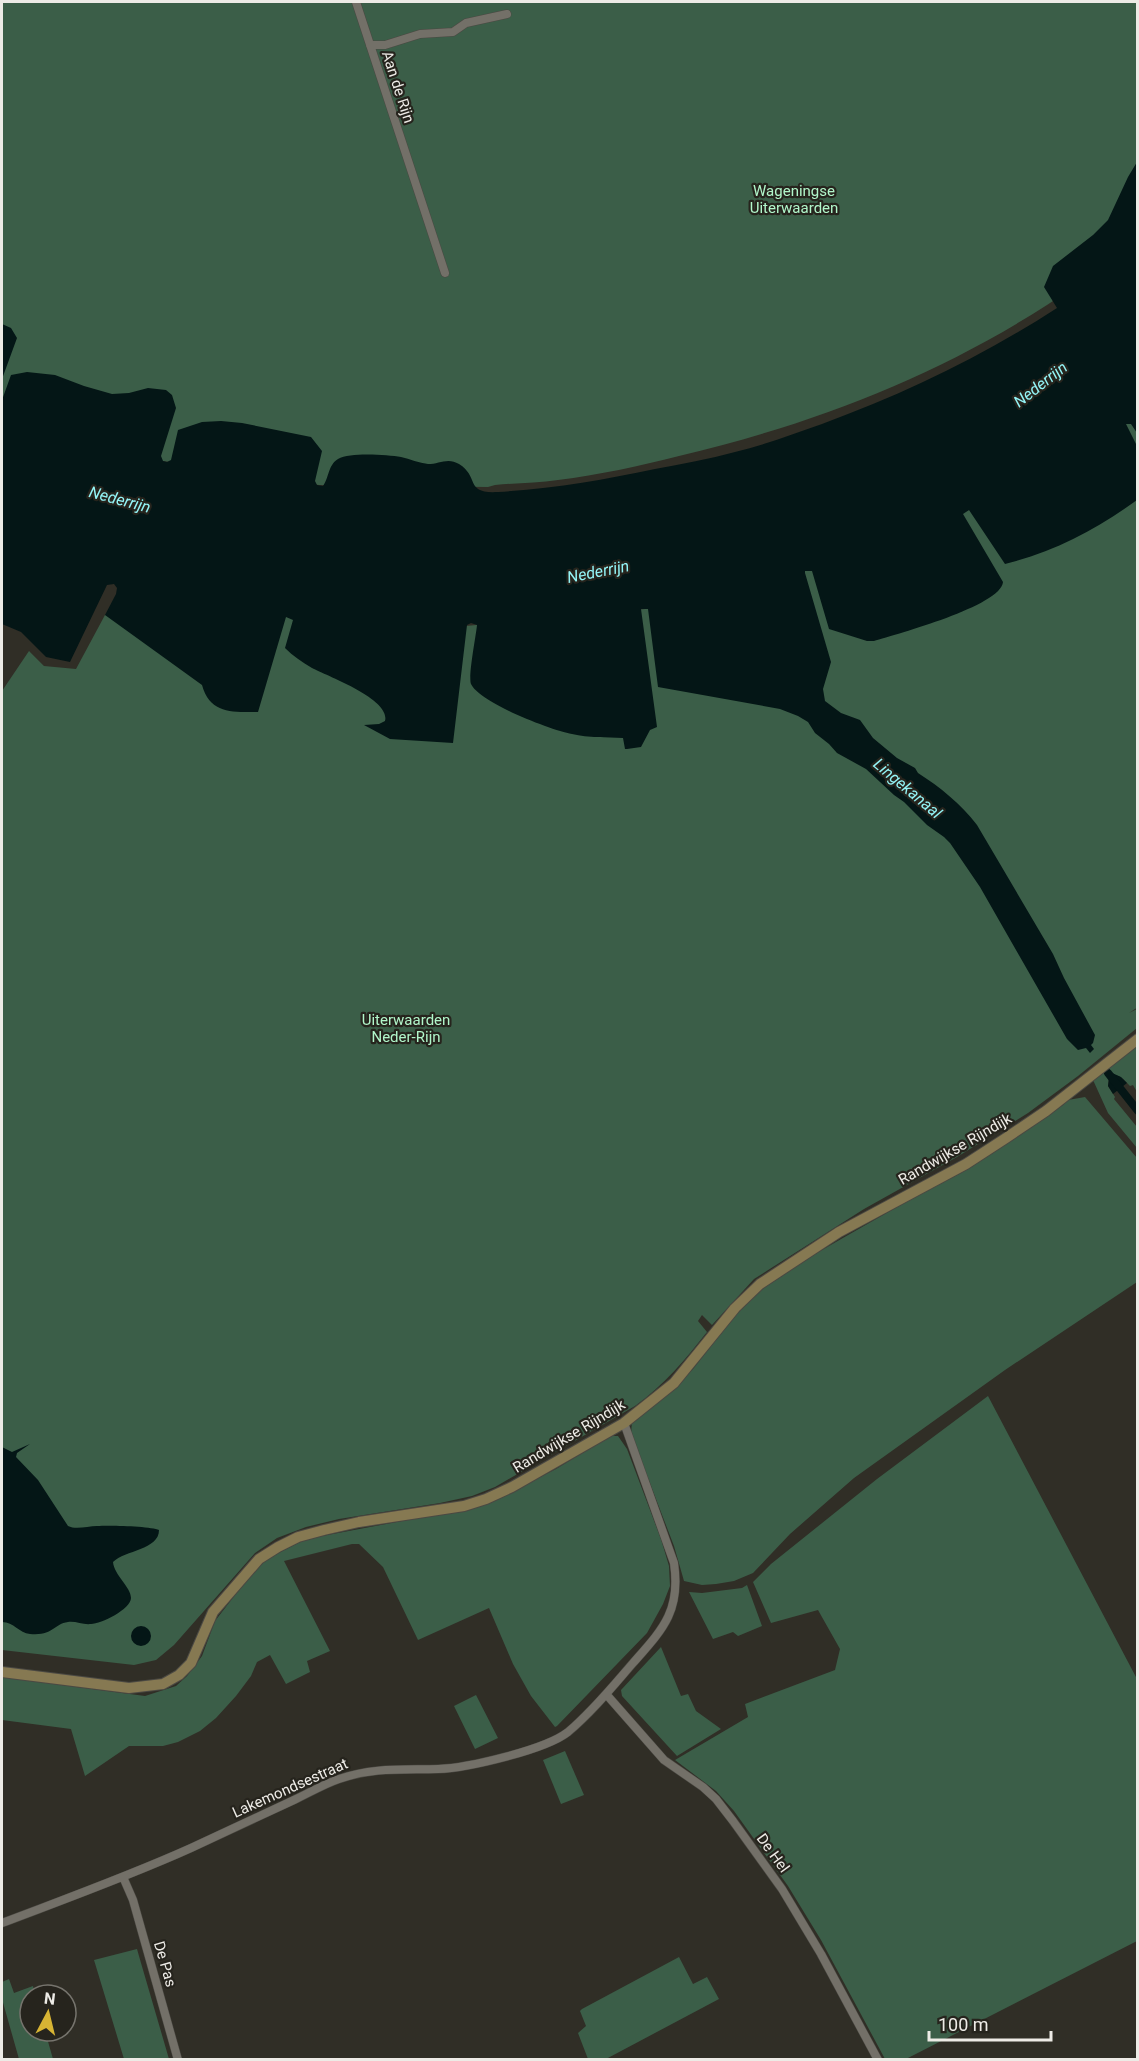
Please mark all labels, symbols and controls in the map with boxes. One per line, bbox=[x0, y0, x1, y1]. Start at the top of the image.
street label: Aan de Rijn bbox=[378, 49, 418, 125]
park label: Wageningse Uiterwaarden bbox=[750, 182, 838, 217]
water label: Nederrijn bbox=[1010, 358, 1071, 411]
water label: Nederrijn bbox=[87, 482, 153, 517]
water label: Nederrijn bbox=[565, 556, 631, 587]
water label: Lingekanaal bbox=[870, 754, 946, 823]
park label: Uiterwaarden Neder-Rijn bbox=[362, 1011, 450, 1046]
street label: Randwijkse Rijndijk bbox=[895, 1109, 1015, 1189]
street label: Randwijkse Rijndijk bbox=[510, 1395, 629, 1477]
street label: Lakemondsestraat bbox=[229, 1754, 351, 1822]
street label: De Hel bbox=[753, 1830, 793, 1876]
street label: De Pas bbox=[150, 1939, 180, 1989]
north arrow bbox=[18, 1983, 78, 2043]
text: N bbox=[43, 1988, 57, 2009]
scale bar bbox=[929, 2004, 1050, 2042]
text: 100 m bbox=[938, 2014, 989, 2035]

